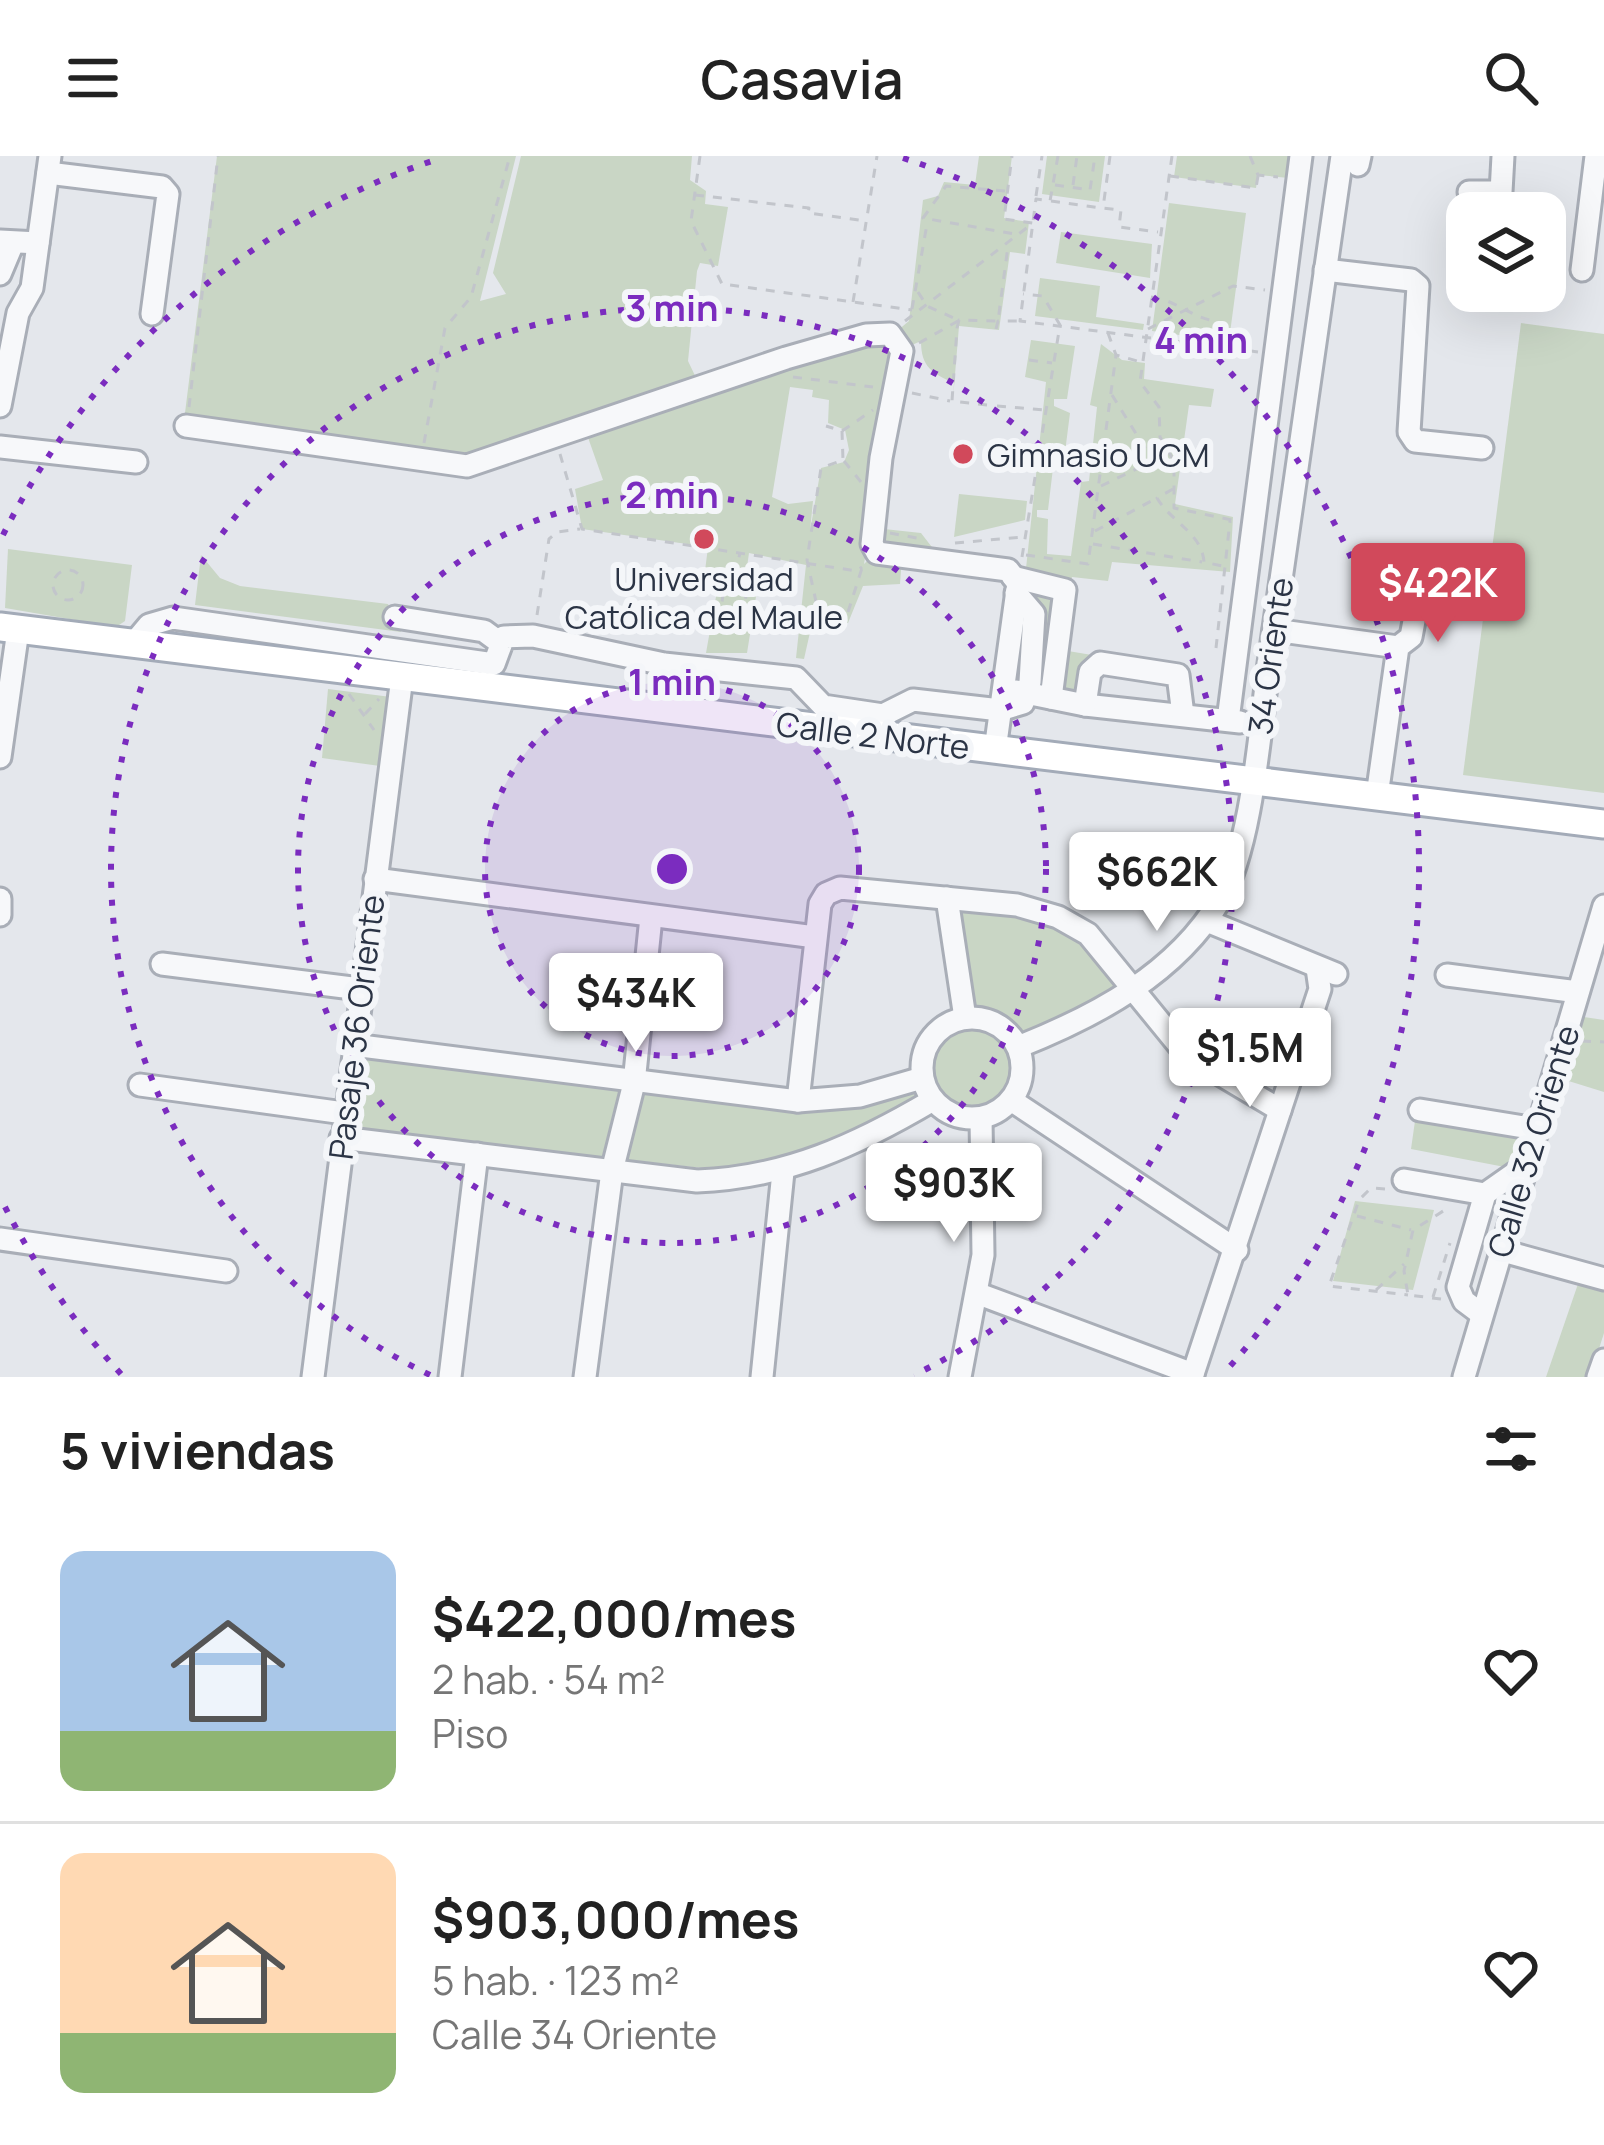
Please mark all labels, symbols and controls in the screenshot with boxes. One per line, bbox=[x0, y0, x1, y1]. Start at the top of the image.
text: Casavia bbox=[701, 41, 903, 115]
icon: menu bbox=[60, 45, 126, 111]
icon: search bbox=[1478, 45, 1544, 111]
map controls bbox=[1446, 192, 1566, 312]
button: layers bbox=[1446, 192, 1566, 312]
text: 3 min bbox=[625, 283, 719, 332]
text: 4 min bbox=[1154, 315, 1248, 364]
place label: Gimnasio UCM bbox=[987, 432, 1210, 477]
marker: Gimnasio UCM bbox=[950, 441, 976, 467]
text: 2 min bbox=[625, 470, 719, 519]
marker: Universidad Católica del Maule bbox=[691, 526, 717, 552]
pin: $422K bbox=[1354, 543, 1522, 645]
text: $422K bbox=[1378, 555, 1498, 609]
place label: Universidad Católica del Maule bbox=[565, 556, 843, 639]
street label: 34 Oriente bbox=[1237, 575, 1303, 737]
text: 1 min bbox=[628, 657, 716, 706]
street label: Calle 2 Norte bbox=[774, 701, 972, 769]
pin: $662K bbox=[1073, 832, 1241, 934]
text: $662K bbox=[1096, 844, 1218, 898]
centre of rings bbox=[651, 848, 693, 890]
street label: Pasaje 36 Oriente bbox=[317, 892, 395, 1162]
pin: $434K bbox=[552, 953, 720, 1055]
text: $434K bbox=[576, 965, 696, 1019]
pin: $1.5M bbox=[1166, 1008, 1334, 1110]
street label: Calle 32 Oriente bbox=[1476, 1019, 1590, 1263]
text: $1.5M bbox=[1196, 1020, 1304, 1074]
pin: $903K bbox=[870, 1143, 1038, 1245]
text: $903K bbox=[893, 1155, 1015, 1209]
text: 5 viviendas bbox=[60, 1415, 335, 1484]
icon: filters bbox=[1478, 1416, 1544, 1482]
text: $422,000/mes bbox=[432, 1583, 796, 1652]
icon: home bbox=[156, 1599, 300, 1743]
icon: heart bbox=[1478, 1638, 1544, 1704]
text: 2 hab. · 54 m² bbox=[432, 1652, 665, 1706]
text: Piso bbox=[432, 1706, 508, 1760]
text: $903,000/mes bbox=[432, 1884, 799, 1953]
icon: home bbox=[156, 1901, 300, 2045]
icon: heart bbox=[1478, 1940, 1544, 2006]
text: 5 hab. · 123 m² bbox=[432, 1953, 679, 2007]
text: Calle 34 Oriente bbox=[432, 2007, 717, 2061]

